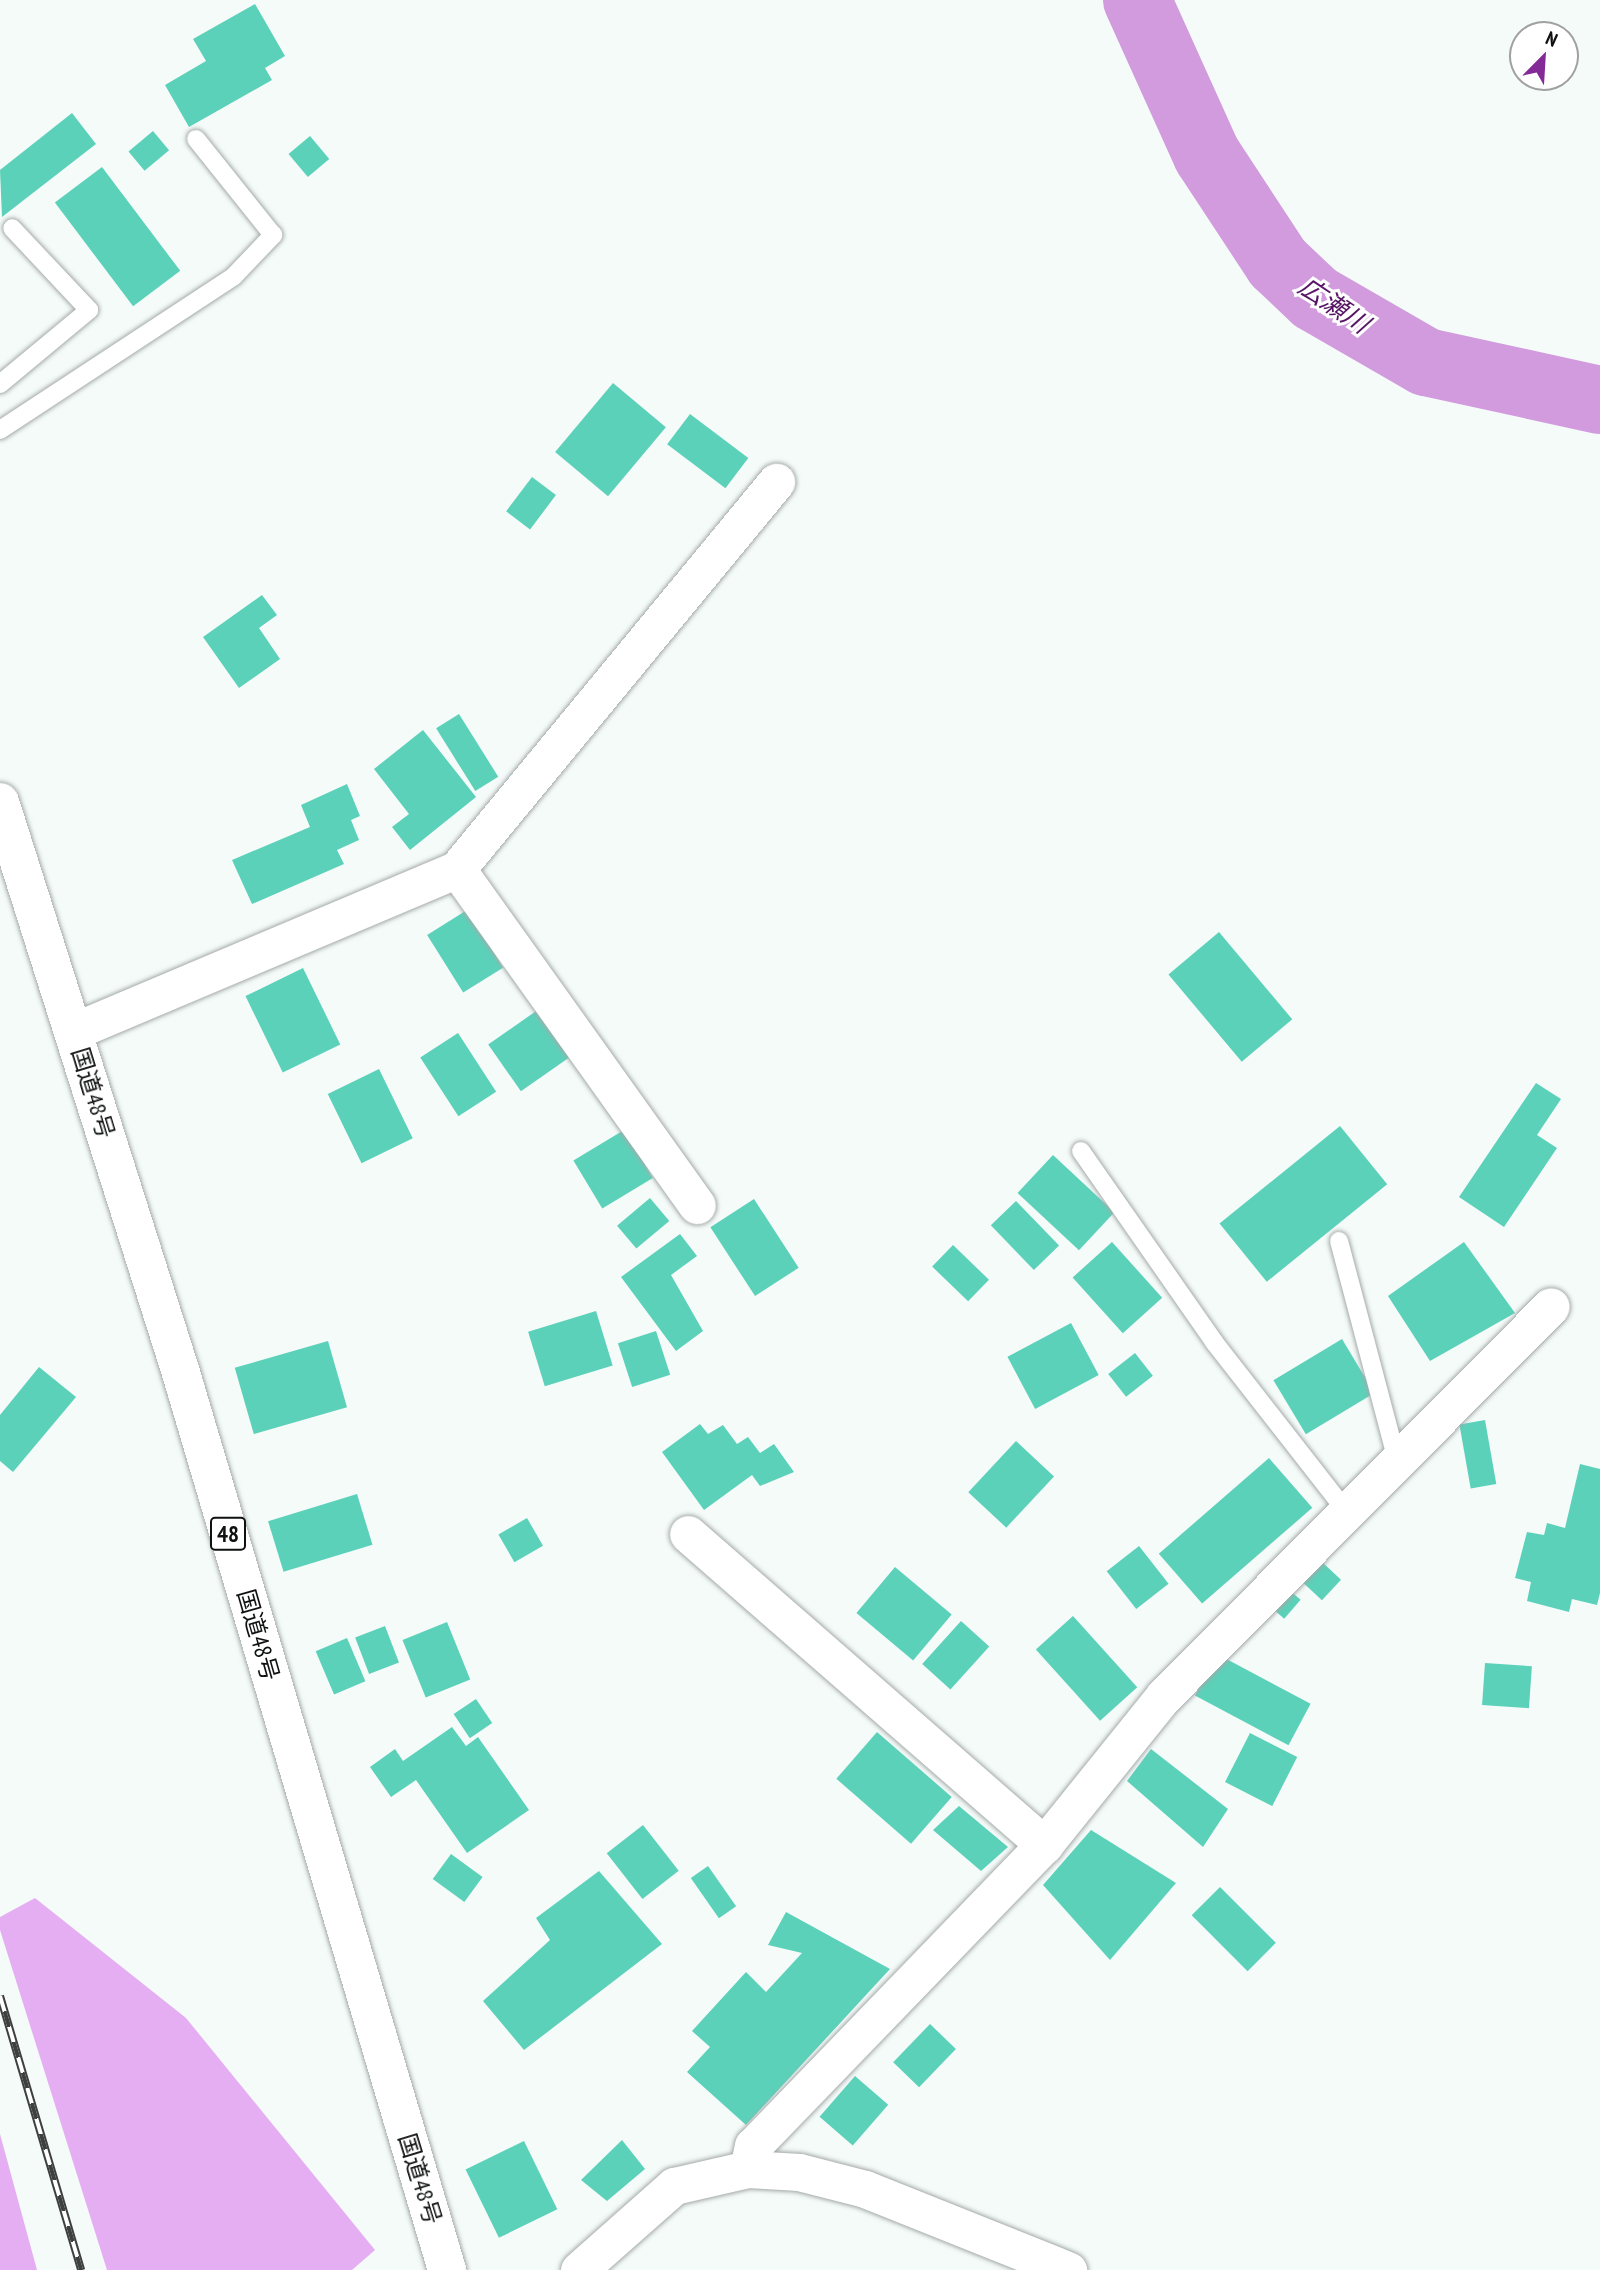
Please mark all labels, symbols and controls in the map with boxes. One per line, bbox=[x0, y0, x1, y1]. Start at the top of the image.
north arrow bbox=[1509, 21, 1579, 91]
text: N bbox=[1542, 26, 1561, 52]
water label: 広瀬川 bbox=[1293, 270, 1375, 340]
street label: 国道48号 bbox=[66, 1044, 120, 1142]
road number: 48 bbox=[209, 1514, 247, 1554]
street label: 国道48号 bbox=[231, 1586, 285, 1684]
street label: 国道48号 bbox=[393, 2130, 447, 2228]

